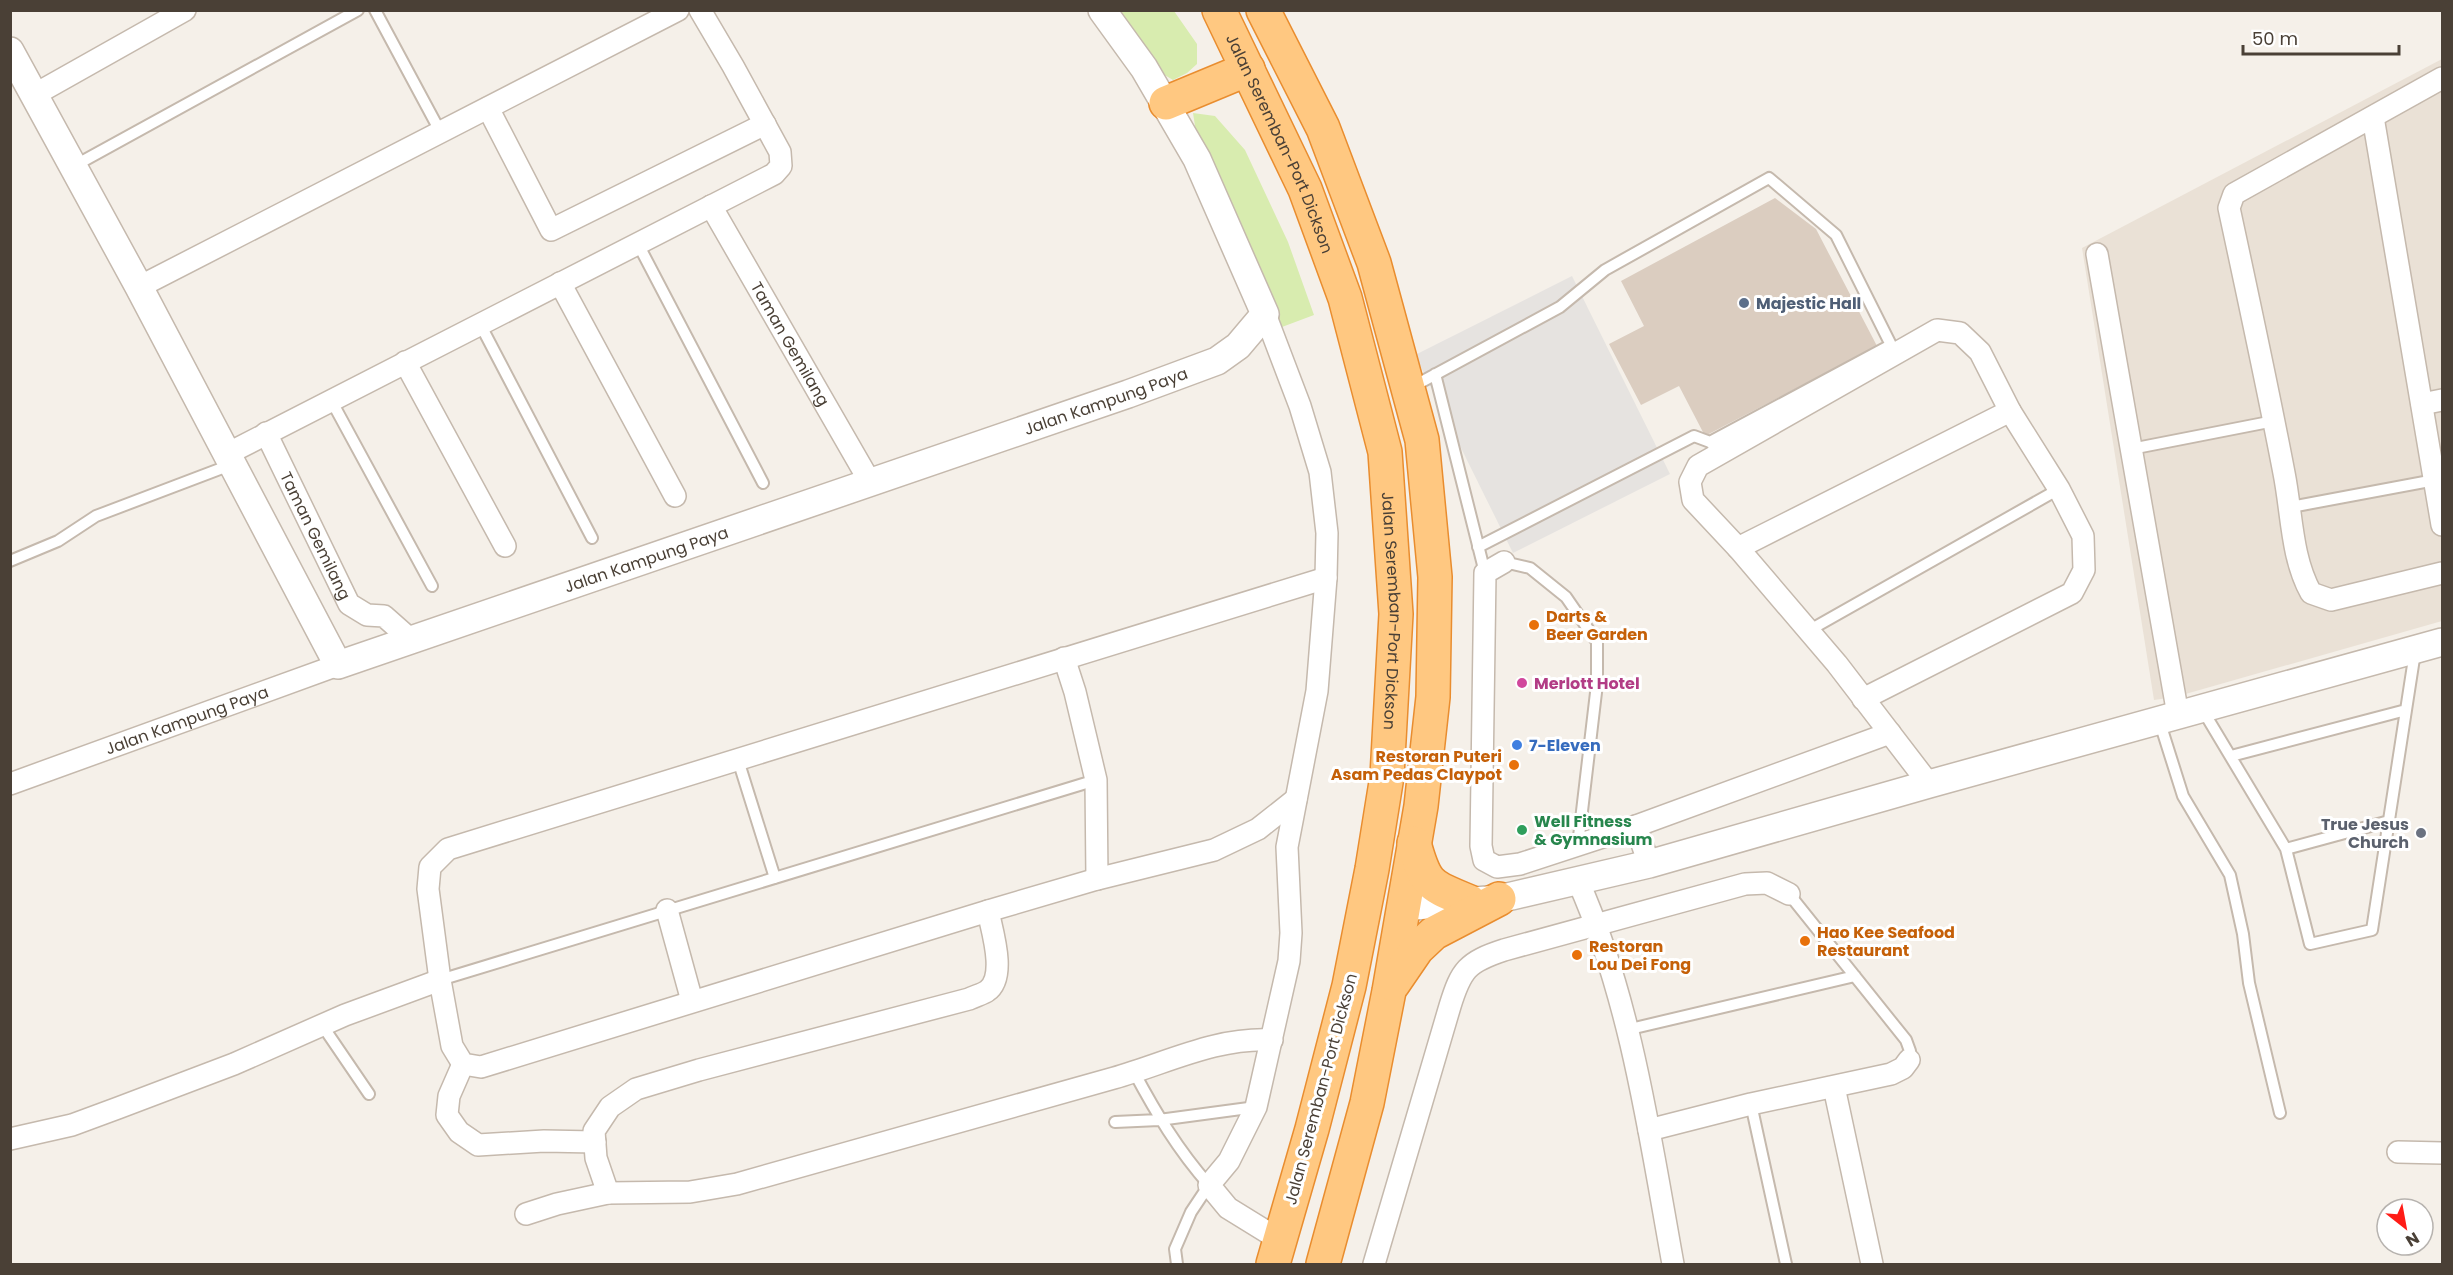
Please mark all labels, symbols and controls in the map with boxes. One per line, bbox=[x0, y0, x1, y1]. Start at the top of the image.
scale bar bbox=[2243, 18, 2399, 56]
text: 50 m bbox=[2252, 26, 2298, 51]
street label: Jalan Seremban-Port Dickson bbox=[1221, 30, 1339, 257]
street label: Taman Gemilang bbox=[745, 277, 835, 410]
place label: Majestic Hall bbox=[1756, 292, 1861, 315]
marker: Majestic Hall bbox=[1737, 296, 1751, 310]
street label: Jalan Kampung Paya bbox=[1021, 361, 1191, 440]
street label: Taman Gemilang bbox=[275, 468, 357, 604]
street label: Jalan Seremban-Port Dickson bbox=[1376, 491, 1408, 731]
street label: Jalan Kampung Paya bbox=[561, 521, 731, 598]
place label: Darts & Beer Garden bbox=[1546, 605, 1648, 646]
marker: Darts & Beer Garden bbox=[1527, 618, 1541, 632]
place label: Merlott Hotel bbox=[1534, 672, 1640, 695]
marker: Merlott Hotel bbox=[1515, 676, 1529, 690]
street label: Jalan Kampung Paya bbox=[102, 680, 271, 760]
place label: 7-Eleven bbox=[1529, 734, 1601, 757]
marker: 7-Eleven bbox=[1510, 738, 1524, 752]
place label: Restoran Puteri Asam Pedas Claypot bbox=[1331, 745, 1502, 786]
marker: Restoran Puteri Asam Pedas Claypot bbox=[1507, 758, 1521, 772]
place label: Well Fitness & Gymnasium bbox=[1534, 810, 1652, 851]
place label: True Jesus Church bbox=[2321, 813, 2409, 854]
marker: Well Fitness & Gymnasium bbox=[1515, 823, 1529, 837]
marker: True Jesus Church bbox=[2414, 826, 2428, 840]
place label: Hao Kee Seafood Restaurant bbox=[1817, 921, 1955, 962]
marker: Hao Kee Seafood Restaurant bbox=[1798, 934, 1812, 948]
place label: Restoran Lou Dei Fong bbox=[1589, 935, 1691, 976]
marker: Restoran Lou Dei Fong bbox=[1570, 948, 1584, 962]
street label: Jalan Seremban-Port Dickson bbox=[1279, 971, 1363, 1207]
north arrow bbox=[2375, 1197, 2435, 1257]
text: N bbox=[2401, 1226, 2424, 1252]

